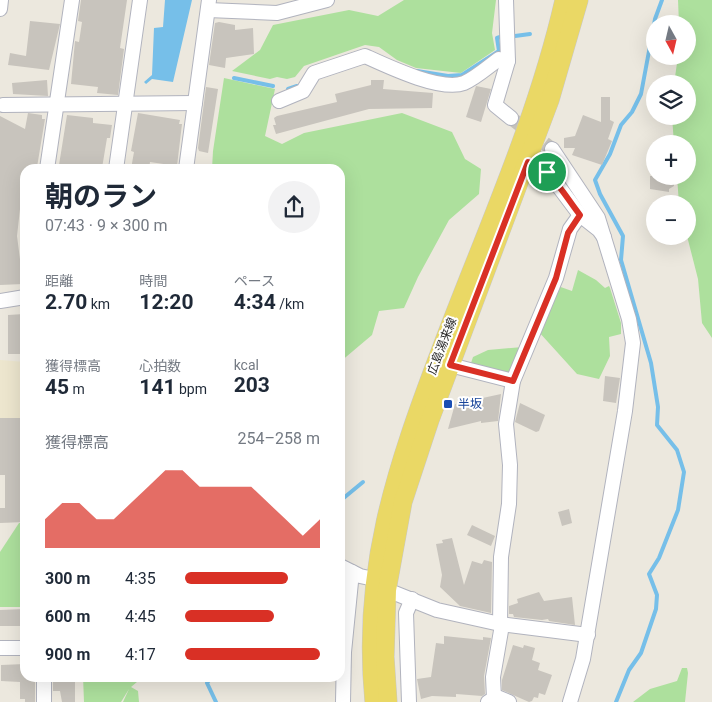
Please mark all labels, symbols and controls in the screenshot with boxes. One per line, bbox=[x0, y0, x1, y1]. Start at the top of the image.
north arrow bbox=[646, 15, 696, 65]
map controls bbox=[646, 15, 696, 245]
button: layers bbox=[646, 75, 696, 125]
button: + bbox=[646, 135, 696, 185]
pin bbox=[526, 151, 568, 193]
icon: arrive bbox=[533, 158, 561, 186]
text: 朝のラン bbox=[45, 180, 157, 213]
button: share bbox=[268, 181, 320, 233]
button: − bbox=[646, 195, 696, 245]
text: 07:43 · 9 × 300 m bbox=[45, 216, 167, 235]
text: 距離 bbox=[45, 273, 73, 289]
text: 時間 bbox=[139, 273, 167, 289]
text: ペース bbox=[234, 273, 275, 289]
text: 2.70 bbox=[45, 290, 87, 314]
text: 12:20 bbox=[139, 290, 193, 314]
text: 4:34 bbox=[234, 290, 276, 314]
text: km bbox=[87, 296, 110, 312]
text: /km bbox=[276, 296, 304, 312]
street label: 広島湯来線 bbox=[425, 315, 459, 377]
text: kcal bbox=[234, 357, 259, 373]
text: 獲得標高 bbox=[45, 358, 101, 374]
text: 心拍数 bbox=[139, 358, 181, 374]
text: 203 bbox=[234, 373, 270, 397]
text: 45 bbox=[45, 375, 69, 399]
text: 141 bbox=[139, 375, 175, 399]
text: m bbox=[69, 381, 85, 397]
text: bpm bbox=[175, 381, 207, 397]
place label: 半坂 bbox=[458, 397, 482, 411]
marker: 半坂 bbox=[442, 398, 454, 410]
text: 254–258 m bbox=[238, 429, 320, 448]
text: 獲得標高 bbox=[45, 433, 109, 452]
text: 300 m bbox=[45, 569, 90, 588]
text: 4:35 bbox=[125, 569, 156, 588]
text: 600 m bbox=[45, 607, 90, 626]
text: 4:45 bbox=[125, 607, 156, 626]
text: 900 m bbox=[45, 645, 90, 664]
text: 4:17 bbox=[125, 645, 156, 664]

